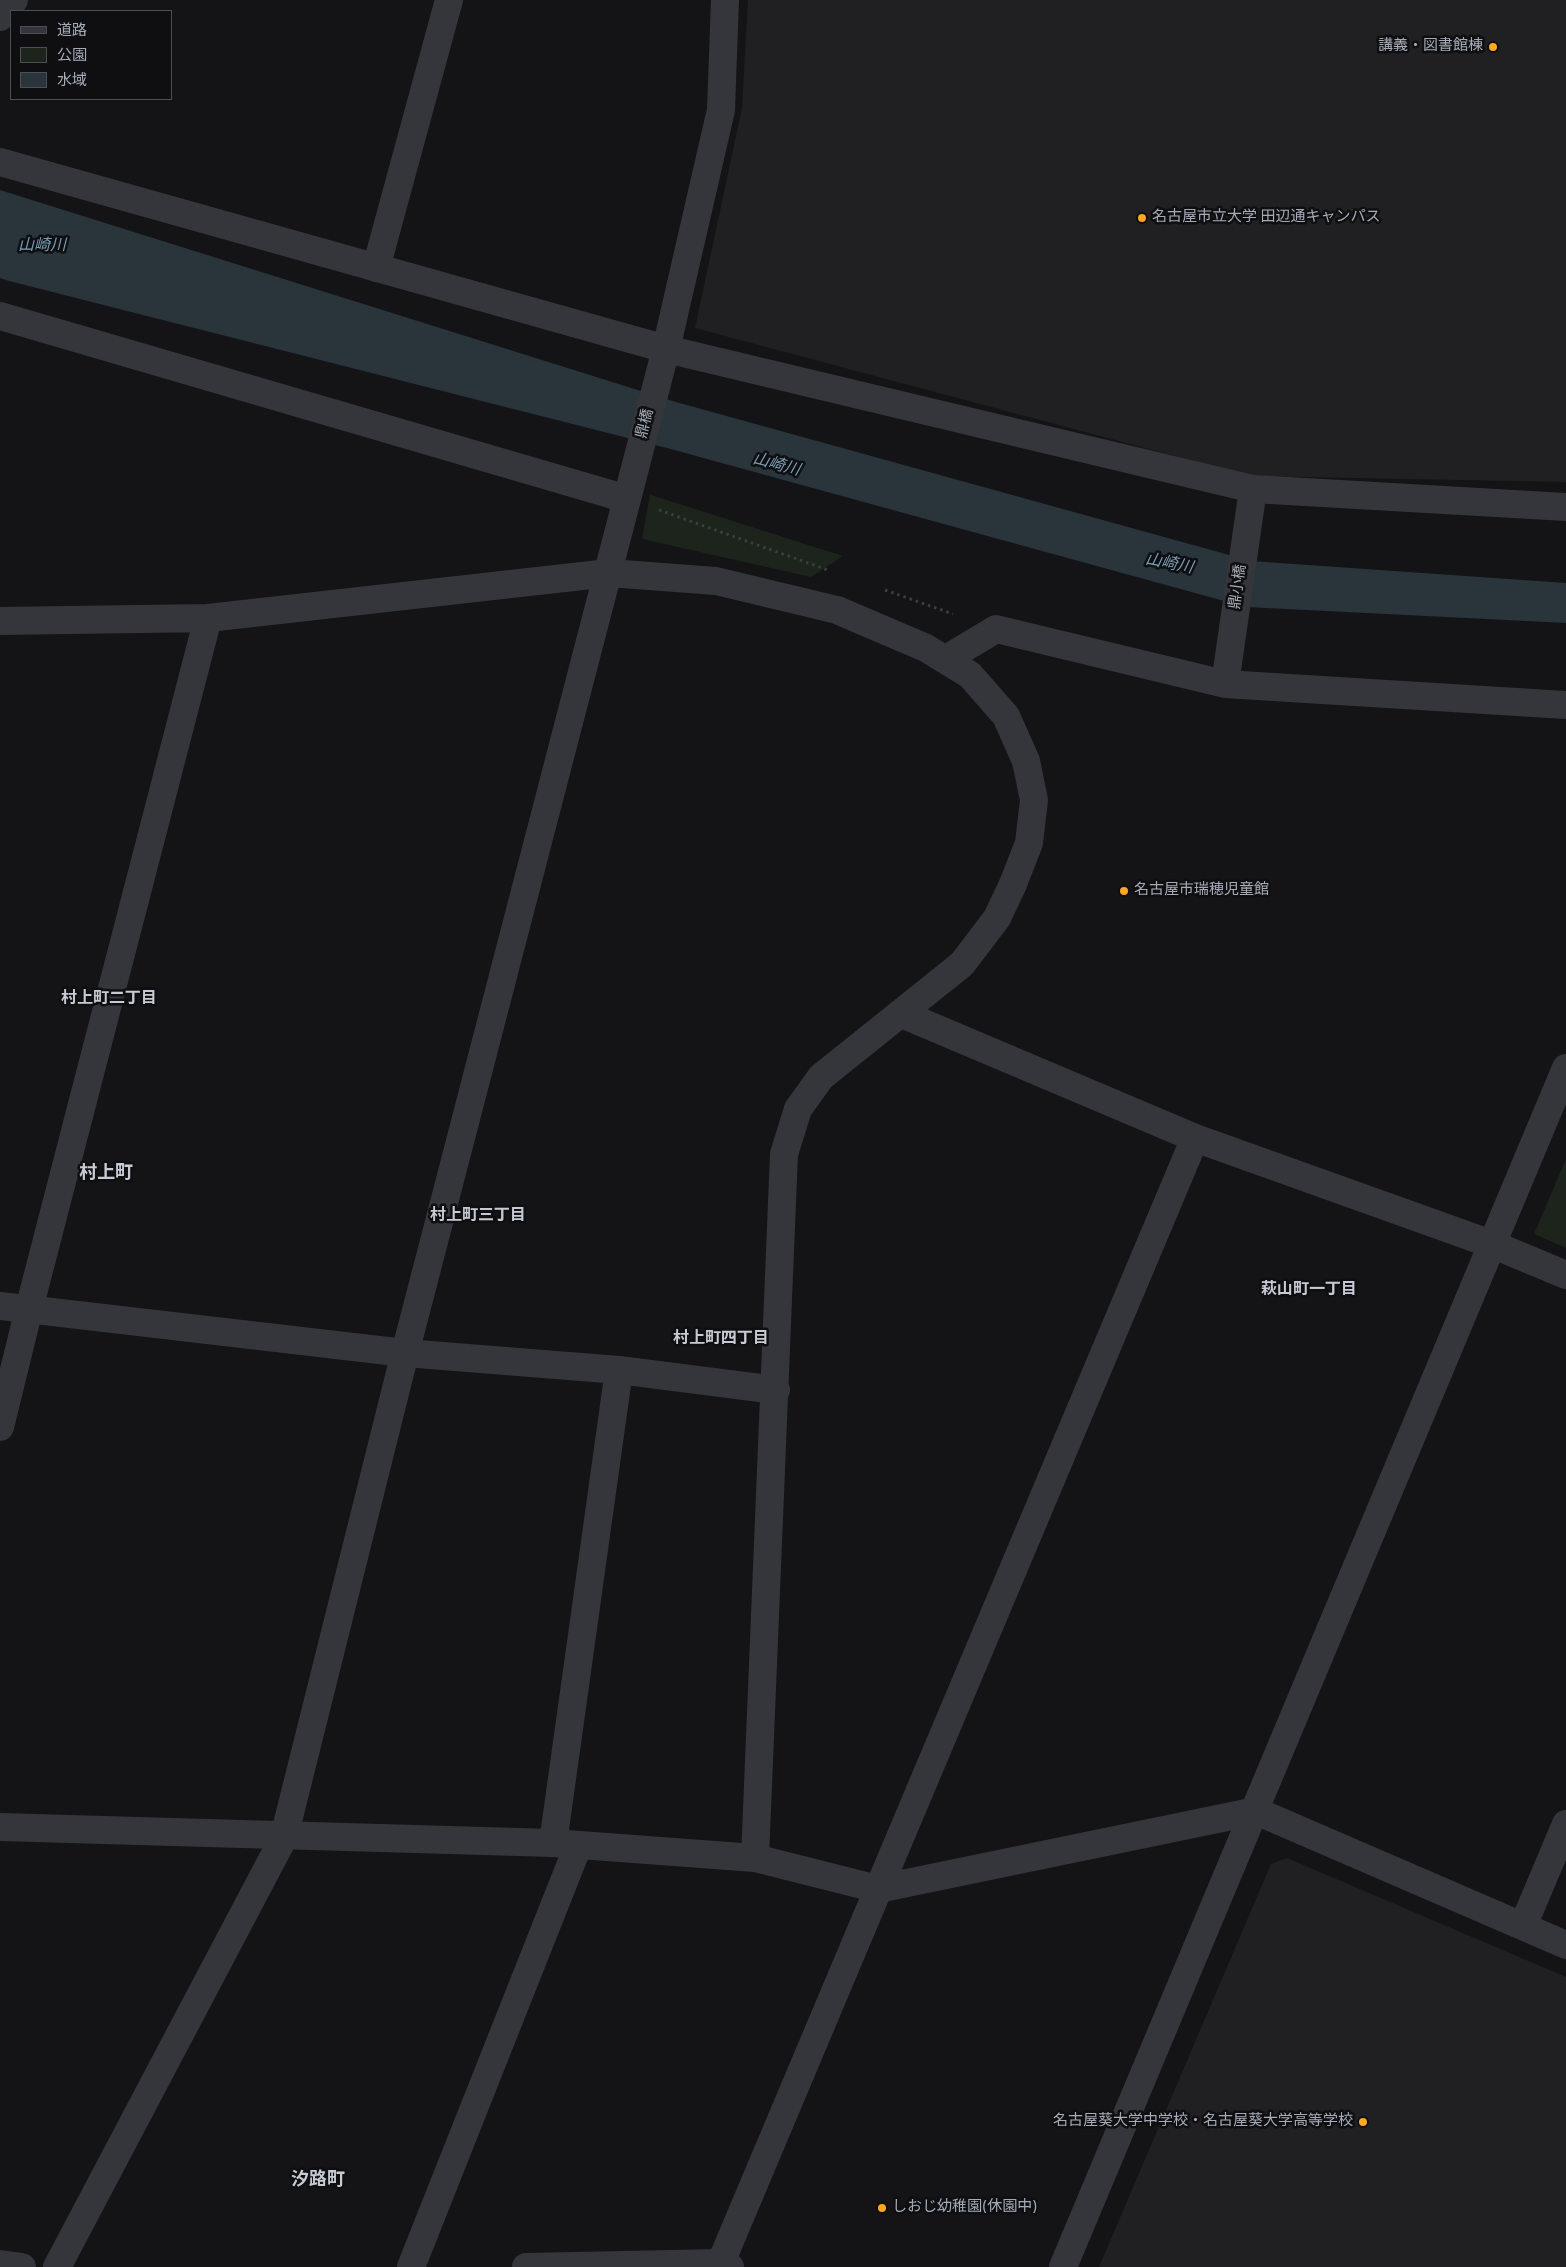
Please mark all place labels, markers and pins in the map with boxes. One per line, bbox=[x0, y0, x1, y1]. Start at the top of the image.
place label: 講義・図書館棟 bbox=[1378, 38, 1483, 56]
marker: 講義・図書館棟 bbox=[1487, 41, 1499, 53]
place label: 名古屋市立大学 田辺通キャンパス bbox=[1152, 209, 1381, 227]
marker: 名古屋市立大学 田辺通キャンパス bbox=[1136, 212, 1148, 224]
place label: 名古屋市瑞穂児童館 bbox=[1134, 882, 1269, 900]
marker: 名古屋市瑞穂児童館 bbox=[1118, 885, 1130, 897]
place label: 名古屋葵大学中学校・名古屋葵大学高等学校 bbox=[1053, 2113, 1353, 2131]
marker: 名古屋葵大学中学校・名古屋葵大学高等学校 bbox=[1357, 2116, 1369, 2128]
place label: しおじ幼稚園(休園中) bbox=[892, 2199, 1037, 2217]
marker: しおじ幼稚園(休園中) bbox=[876, 2202, 888, 2214]

